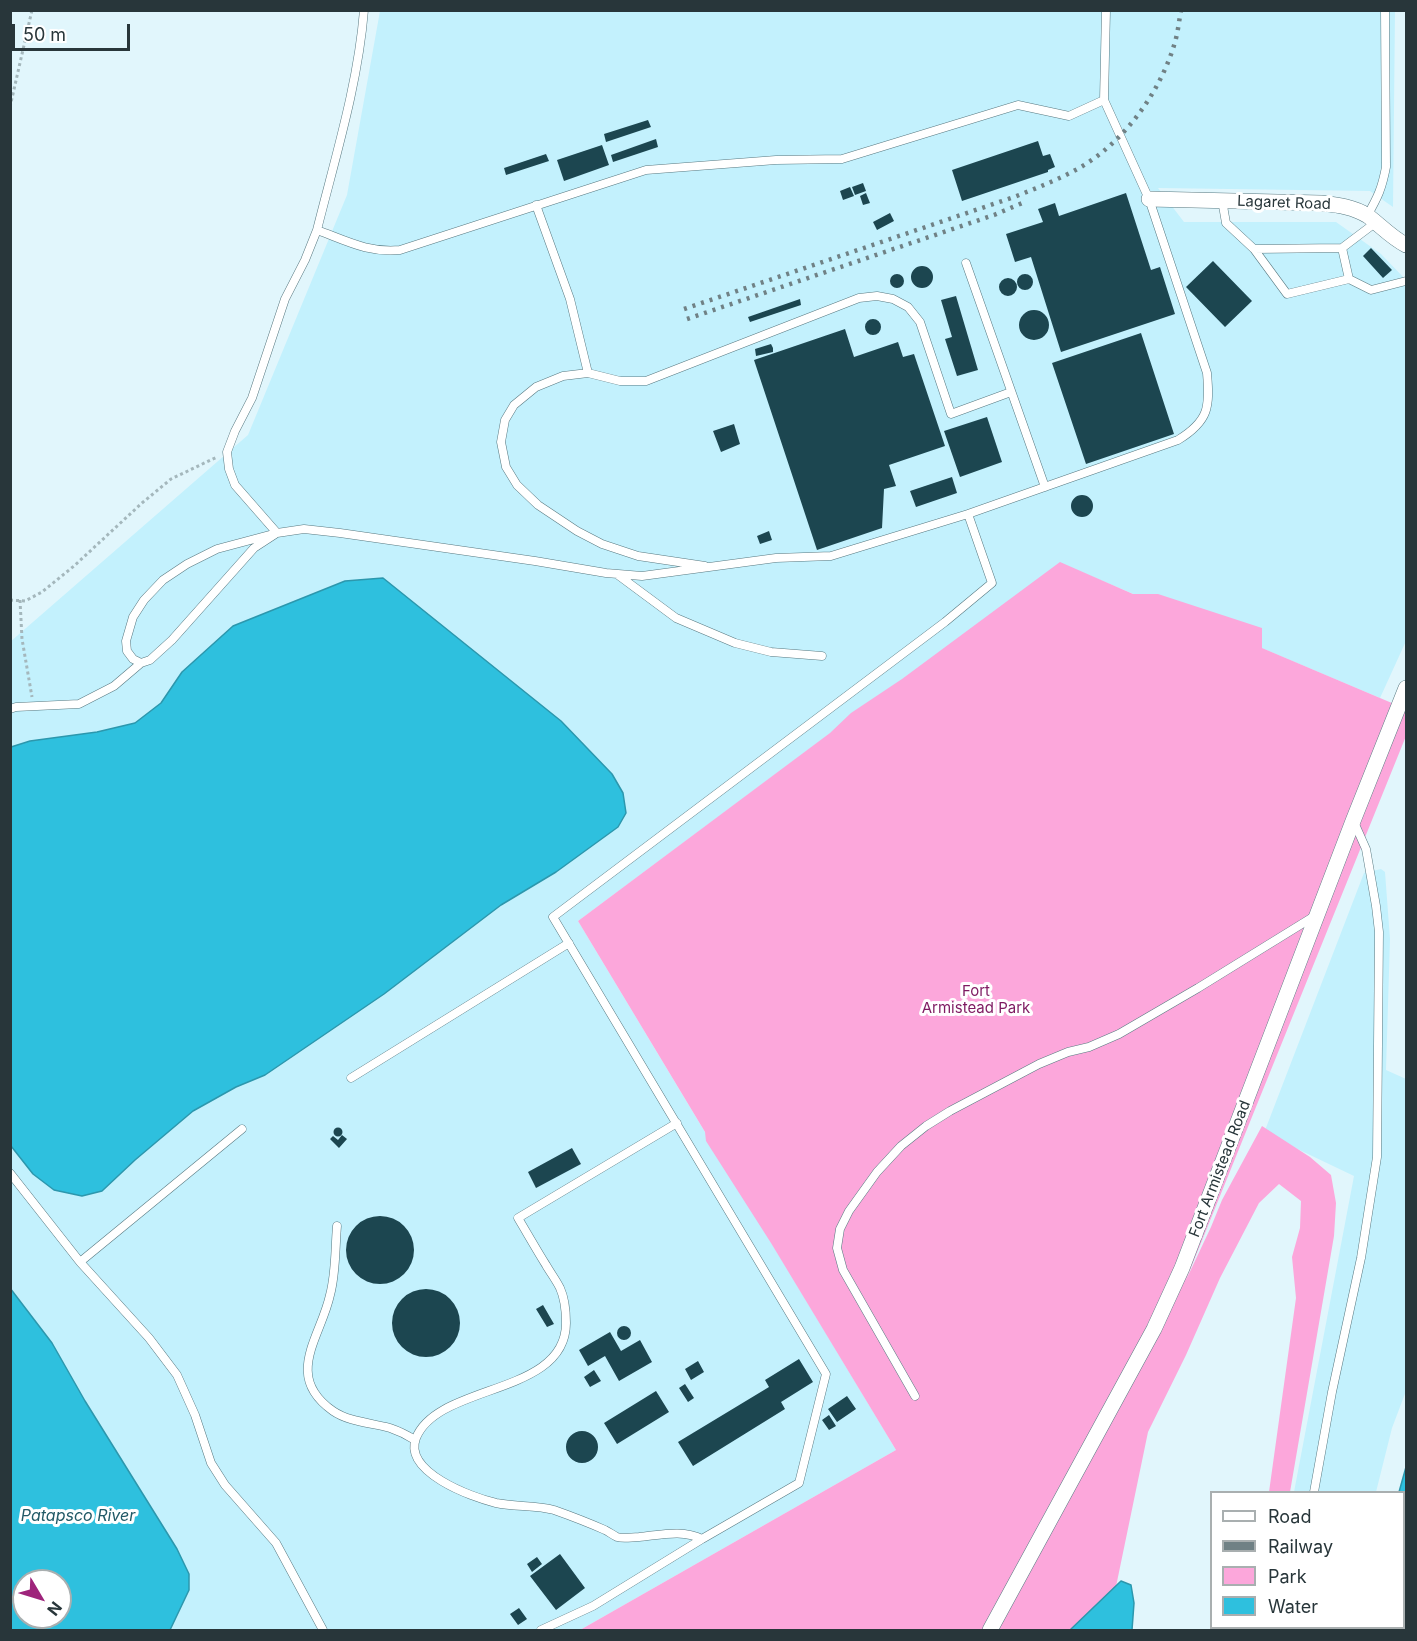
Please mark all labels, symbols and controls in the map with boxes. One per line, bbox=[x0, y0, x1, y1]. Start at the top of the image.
scale bar bbox=[15, 12, 134, 50]
text: 50 m bbox=[23, 24, 66, 45]
street label: Lagaret Road bbox=[1237, 192, 1331, 214]
park label: Fort Armistead Park bbox=[922, 982, 1030, 1017]
street label: Fort Armistead Road bbox=[1186, 1098, 1254, 1240]
legend bbox=[1210, 1491, 1405, 1629]
water label: Patapsco River bbox=[21, 1506, 135, 1526]
text: Road bbox=[1268, 1506, 1311, 1527]
text: Railway bbox=[1268, 1536, 1333, 1557]
text: Park bbox=[1268, 1566, 1307, 1587]
north arrow bbox=[12, 1569, 72, 1629]
text: Water bbox=[1268, 1596, 1318, 1617]
text: N bbox=[43, 1598, 66, 1620]

